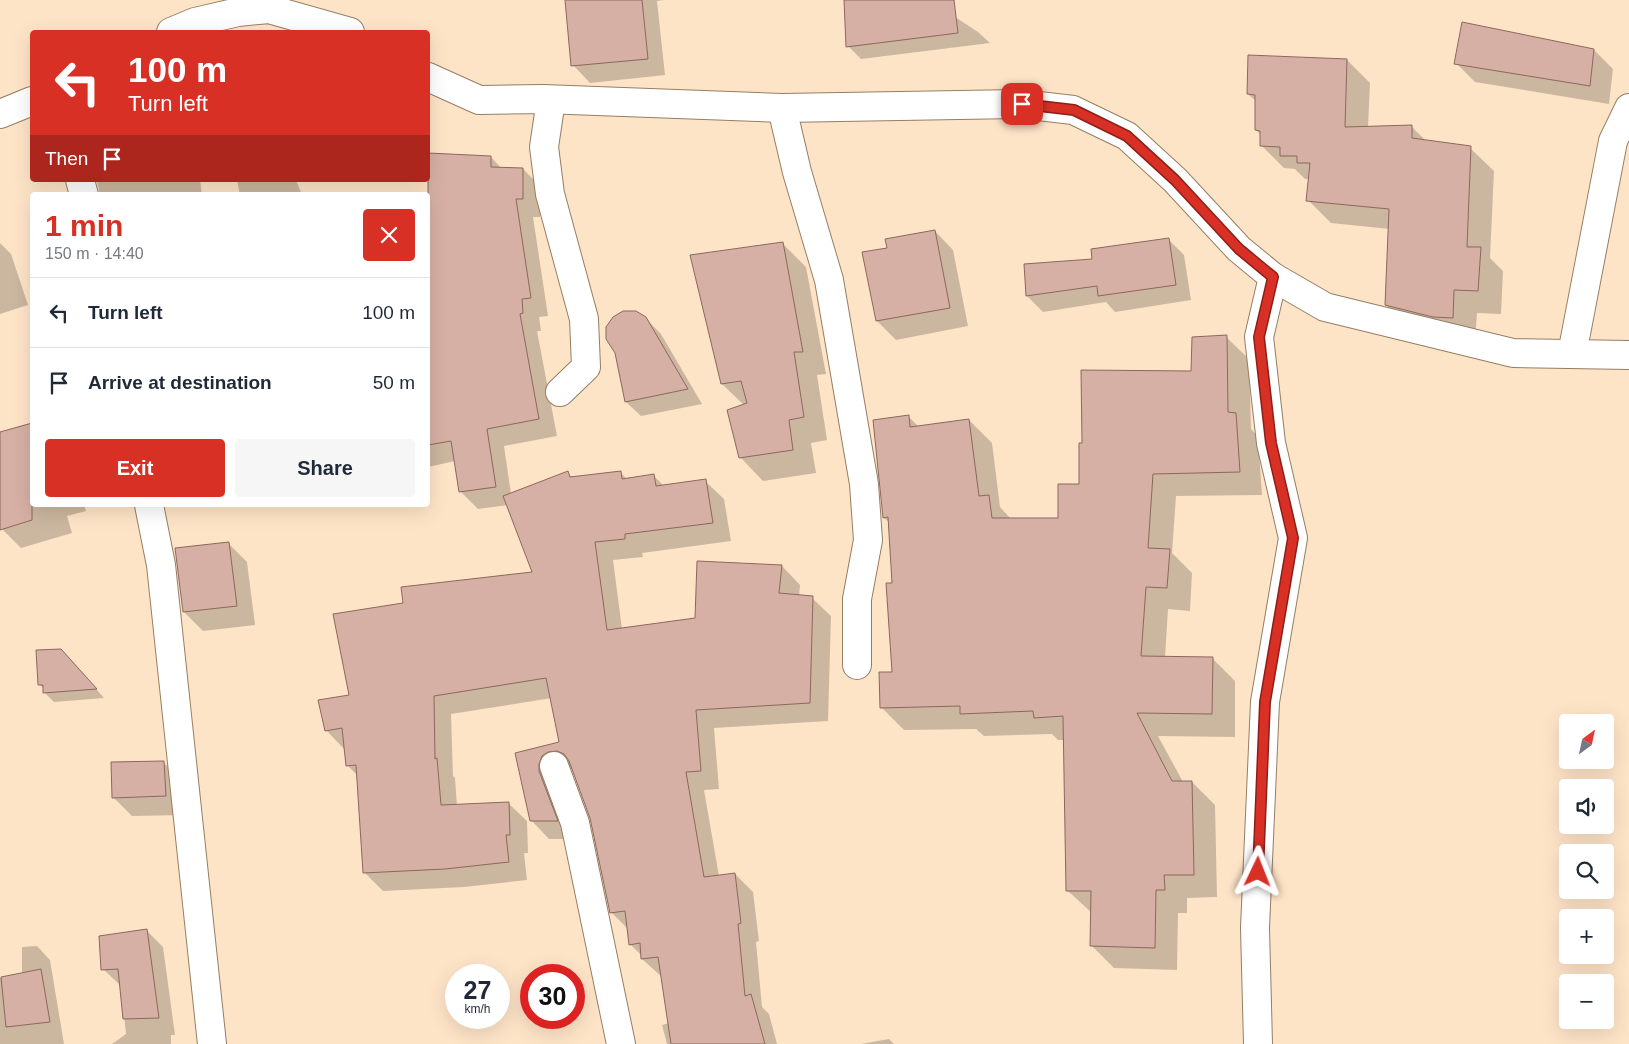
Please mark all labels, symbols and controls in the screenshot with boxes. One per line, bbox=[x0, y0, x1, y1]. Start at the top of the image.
icon: left bbox=[45, 50, 110, 115]
text: 100 m bbox=[128, 50, 227, 89]
pin bbox=[1001, 83, 1043, 125]
icon: arrive bbox=[1008, 90, 1036, 118]
text: Turn left bbox=[128, 91, 208, 116]
icon: arrive bbox=[98, 145, 126, 173]
text: Then bbox=[45, 148, 88, 169]
text: 1 min bbox=[45, 209, 123, 242]
button: close bbox=[363, 209, 415, 261]
text: 150 m · 14:40 bbox=[45, 245, 144, 262]
icon: left bbox=[45, 299, 73, 327]
text: Turn left bbox=[88, 302, 163, 323]
text: 100 m bbox=[362, 302, 415, 323]
icon: arrive bbox=[45, 369, 73, 397]
text: Arrive at destination bbox=[88, 372, 272, 393]
text: 50 m bbox=[373, 372, 415, 393]
button: Exit bbox=[45, 439, 225, 497]
button: Share bbox=[235, 439, 415, 497]
north arrow bbox=[1559, 714, 1614, 769]
map controls bbox=[1559, 714, 1614, 1029]
button: sound bbox=[1559, 779, 1614, 834]
button: search bbox=[1559, 844, 1614, 899]
position arrow bbox=[1231, 845, 1283, 897]
button: + bbox=[1559, 909, 1614, 964]
speed limit sign: 30 bbox=[520, 964, 585, 1029]
button: − bbox=[1559, 974, 1614, 1029]
text: 27 bbox=[464, 976, 491, 1004]
text: km/h bbox=[464, 1002, 491, 1016]

